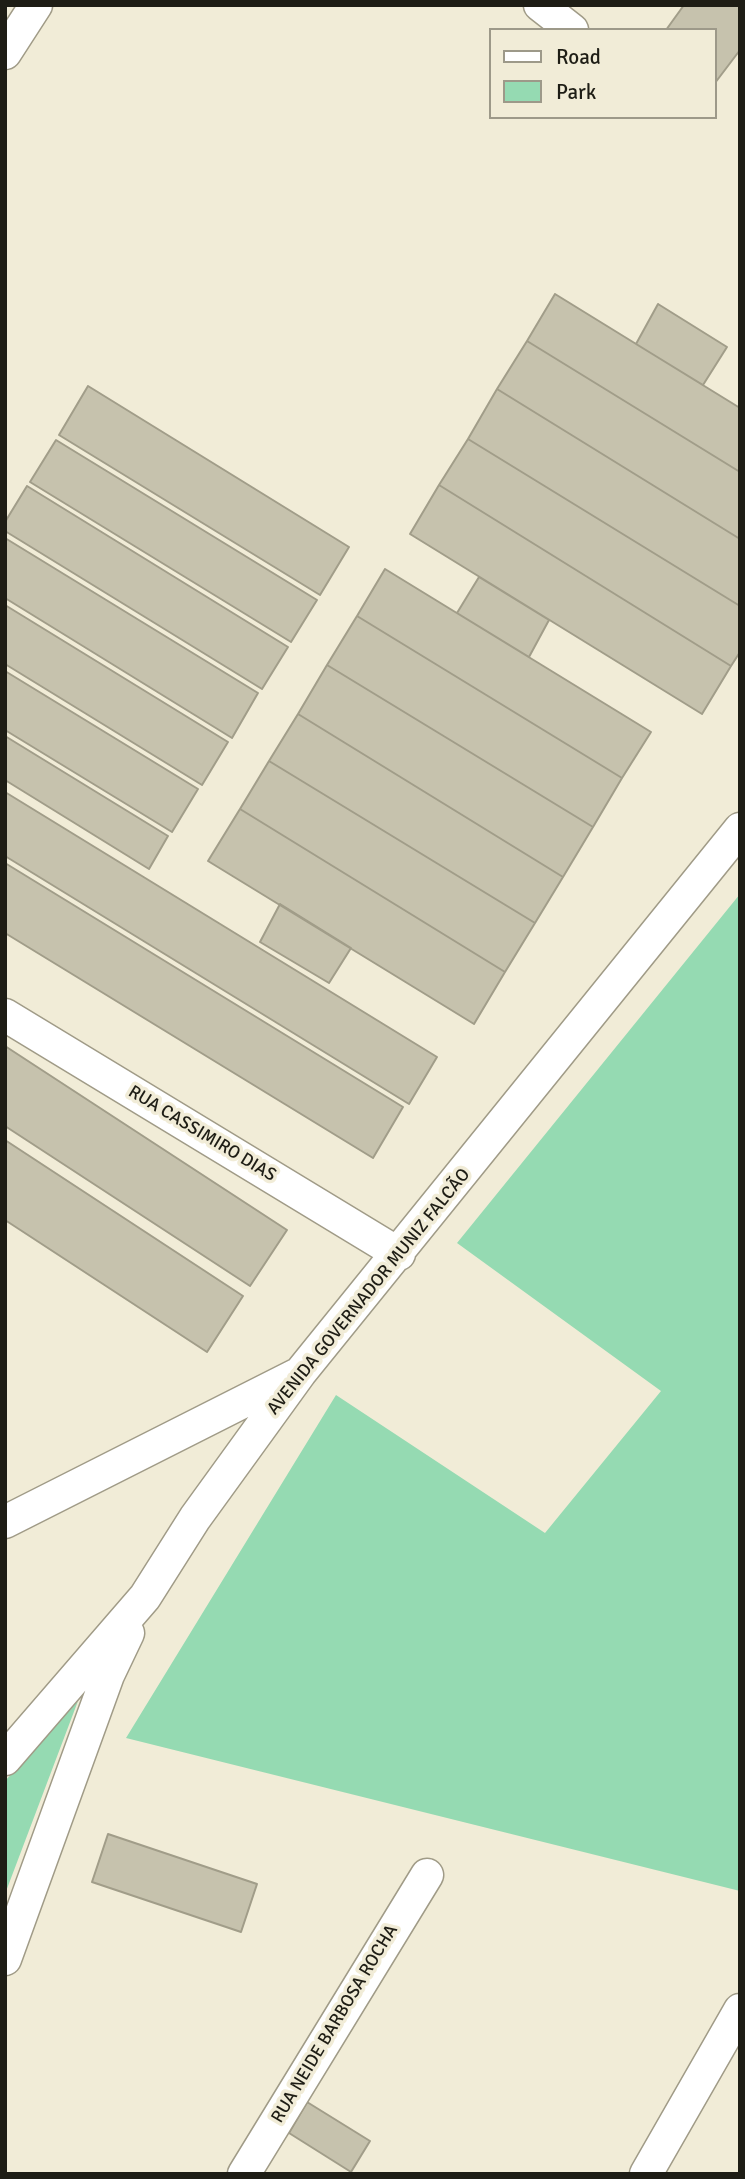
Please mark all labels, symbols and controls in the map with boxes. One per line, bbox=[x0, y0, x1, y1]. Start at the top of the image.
legend bbox=[490, 28, 717, 119]
text: Road bbox=[556, 44, 601, 70]
text: Park bbox=[556, 79, 596, 105]
street label: RUA CASSIMIRO DIAS bbox=[124, 1081, 280, 1187]
street label: AVENIDA GOVERNADOR MUNIZ FALCÃO bbox=[263, 1165, 475, 1419]
street label: RUA NEIDE BARBOSA ROCHA bbox=[267, 1921, 403, 2127]

